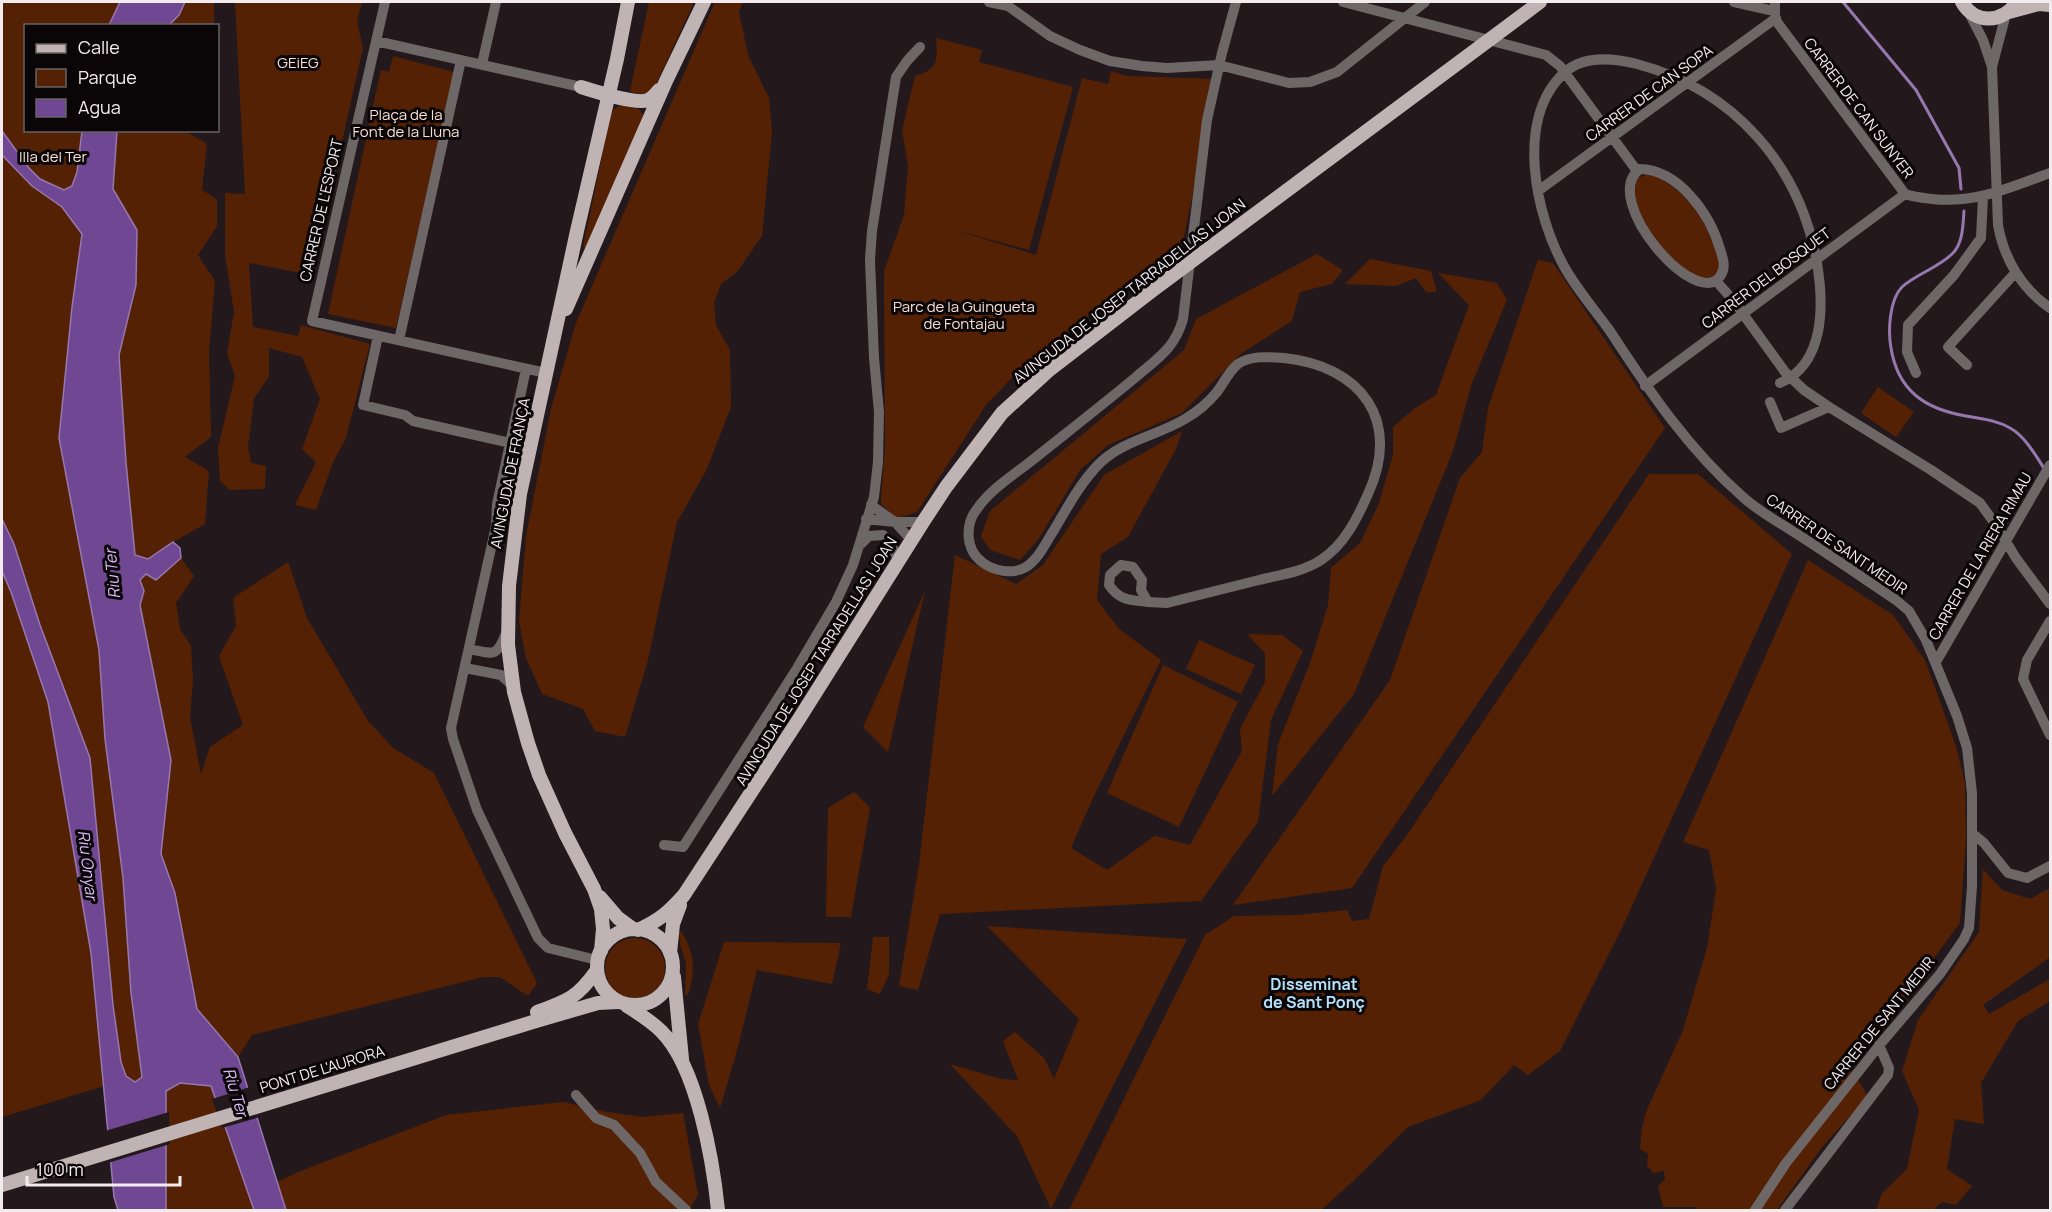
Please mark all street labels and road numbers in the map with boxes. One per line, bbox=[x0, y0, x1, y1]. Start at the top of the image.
street label: CARRER DE CAN SUNYER bbox=[1799, 33, 1919, 183]
street label: CARRER DE CAN SOPA bbox=[1581, 39, 1717, 146]
street label: CARRER DE L'ESPORT bbox=[294, 136, 348, 284]
street label: AVINGUDA DE JOSEP TARRADELLAS I JOAN bbox=[1008, 194, 1250, 388]
street label: CARRER DEL BOSQUET bbox=[1697, 222, 1835, 333]
street label: AVINGUDA DE FRANÇA bbox=[485, 395, 535, 550]
street label: CARRER DE LA RIERA RIMAU bbox=[1923, 468, 2037, 644]
street label: CARRER DE SANT MEDIR bbox=[1762, 489, 1912, 599]
street label: AVINGUDA DE JOSEP TARRADELLAS I JOAN bbox=[730, 533, 902, 789]
street label: CARRER DE SANT MEDIR bbox=[1819, 952, 1939, 1094]
street label: PONT DE L'AURORA bbox=[257, 1040, 387, 1098]

